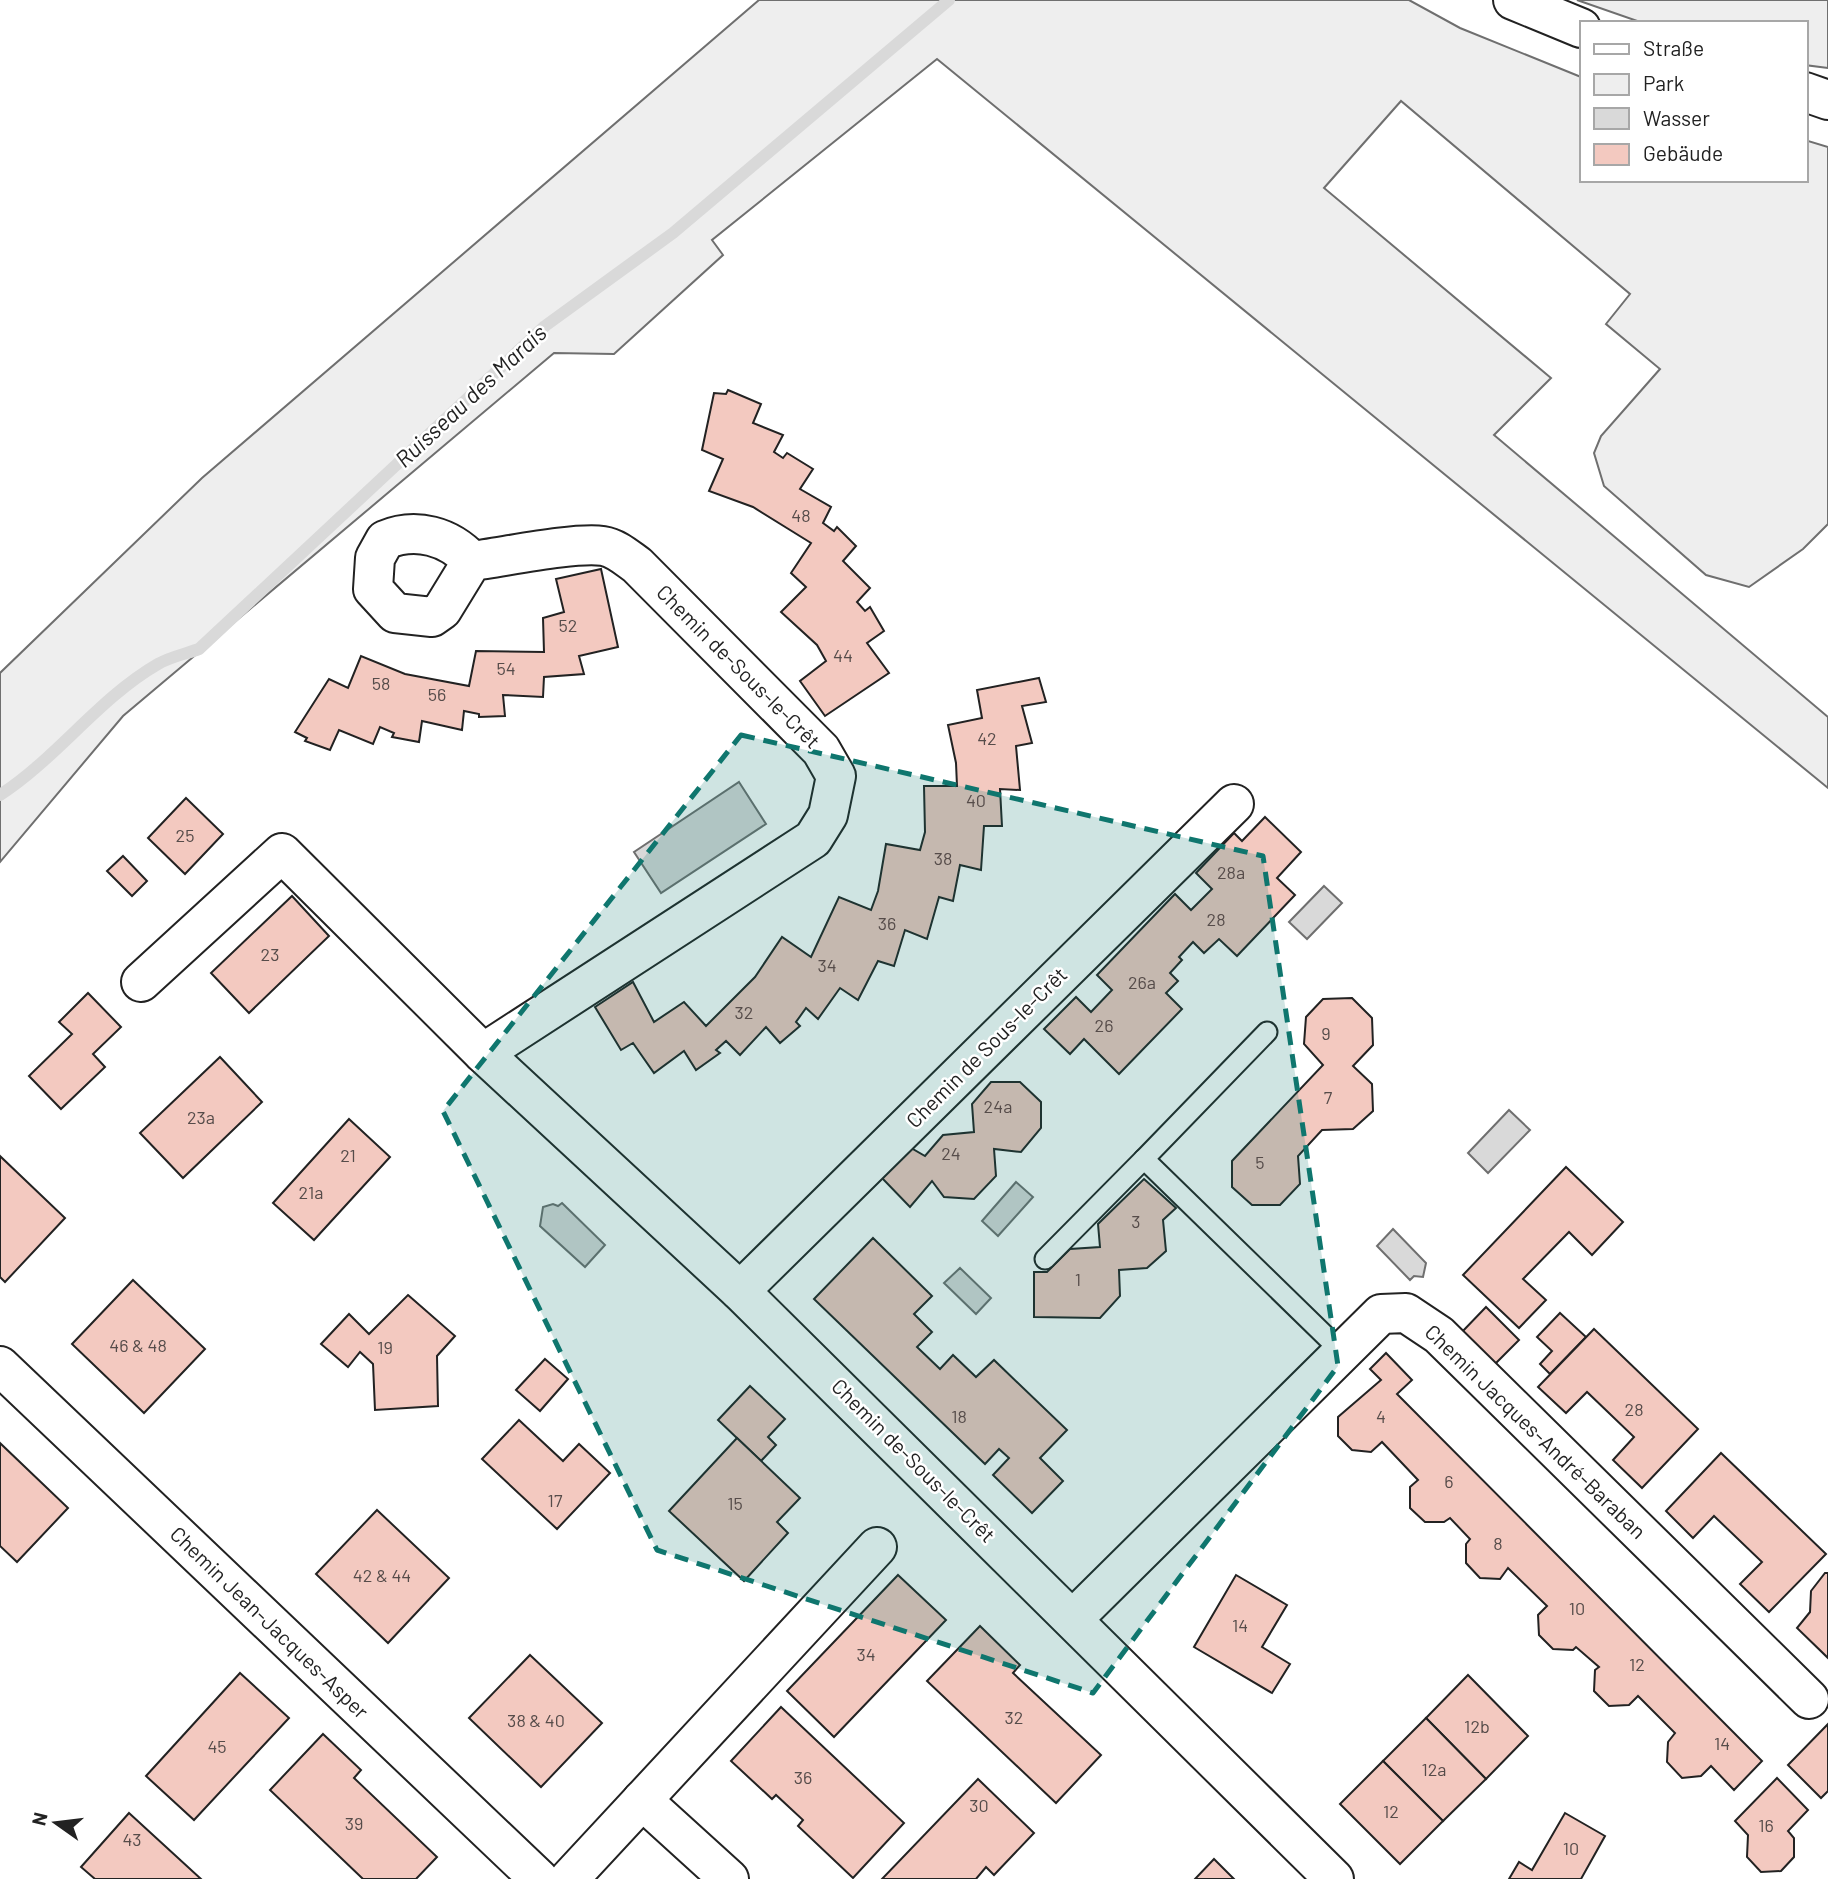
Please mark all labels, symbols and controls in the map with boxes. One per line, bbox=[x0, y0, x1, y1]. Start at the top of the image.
legend bbox=[1580, 21, 1807, 182]
text: Straße bbox=[1643, 35, 1704, 60]
text: Park bbox=[1643, 70, 1684, 95]
text: Wasser bbox=[1643, 105, 1710, 130]
text: Gebäude bbox=[1643, 140, 1723, 165]
water label: Ruisseau des Marais bbox=[389, 318, 552, 473]
house number: 48 bbox=[791, 504, 811, 526]
street label: Chemin de-Sous-le-Crêt bbox=[652, 579, 826, 753]
house number: 52 bbox=[559, 614, 577, 636]
house number: 44 bbox=[833, 644, 853, 666]
house number: 54 bbox=[496, 657, 516, 679]
house number: 58 bbox=[372, 672, 390, 694]
house number: 56 bbox=[428, 683, 446, 705]
house number: 42 bbox=[977, 727, 997, 749]
house number: 40 bbox=[966, 789, 986, 811]
house number: 25 bbox=[176, 824, 194, 846]
house number: 38 bbox=[934, 847, 952, 869]
house number: 28a bbox=[1217, 861, 1245, 883]
house number: 28 bbox=[1206, 908, 1226, 930]
house number: 36 bbox=[878, 912, 896, 934]
house number: 23 bbox=[261, 943, 279, 965]
house number: 34 bbox=[817, 954, 837, 976]
street label: Chemin de Sous-le-Crêt bbox=[900, 961, 1071, 1132]
house number: 26a bbox=[1128, 971, 1156, 993]
house number: 32 bbox=[735, 1001, 753, 1023]
house number: 26 bbox=[1095, 1014, 1113, 1036]
house number: 9 bbox=[1321, 1022, 1331, 1044]
house number: 7 bbox=[1324, 1086, 1333, 1108]
house number: 24a bbox=[984, 1095, 1012, 1117]
house number: 23a bbox=[187, 1106, 215, 1128]
house number: 24 bbox=[941, 1142, 961, 1164]
house number: 21 bbox=[340, 1144, 356, 1166]
house number: 5 bbox=[1255, 1151, 1265, 1173]
house number: 21a bbox=[299, 1181, 323, 1203]
house number: 3 bbox=[1131, 1210, 1141, 1232]
house number: 1 bbox=[1075, 1268, 1081, 1290]
street label: Chemin Jacques-André-Baraban bbox=[1420, 1319, 1652, 1543]
house number: 46 & 48 bbox=[109, 1334, 167, 1356]
house number: 19 bbox=[377, 1336, 393, 1358]
street label: Chemin de-Sous-le-Crêt bbox=[827, 1373, 1001, 1547]
house number: 28 bbox=[1624, 1398, 1644, 1420]
house number: 18 bbox=[951, 1405, 967, 1427]
house number: 4 bbox=[1376, 1405, 1386, 1427]
house number: 6 bbox=[1444, 1470, 1454, 1492]
house number: 17 bbox=[548, 1489, 563, 1511]
house number: 15 bbox=[727, 1492, 743, 1514]
street label: Chemin Jean-Jacques-Asper bbox=[166, 1521, 375, 1724]
house number: 8 bbox=[1493, 1532, 1503, 1554]
house number: 42 & 44 bbox=[353, 1564, 411, 1586]
house number: 10 bbox=[1569, 1597, 1585, 1619]
house number: 14 bbox=[1232, 1614, 1248, 1636]
house number: 34 bbox=[856, 1643, 876, 1665]
house number: 12 bbox=[1629, 1653, 1645, 1675]
house number: 32 bbox=[1005, 1706, 1023, 1728]
house number: 38 & 40 bbox=[507, 1709, 565, 1731]
house number: 12b bbox=[1464, 1715, 1490, 1737]
house number: 14 bbox=[1714, 1732, 1730, 1754]
house number: 45 bbox=[207, 1735, 227, 1757]
house number: 12a bbox=[1421, 1758, 1447, 1780]
house number: 36 bbox=[794, 1766, 812, 1788]
north arrow bbox=[21, 1788, 91, 1858]
house number: 30 bbox=[969, 1794, 989, 1816]
house number: 12 bbox=[1383, 1800, 1399, 1822]
text: N bbox=[26, 1810, 52, 1828]
house number: 39 bbox=[345, 1812, 363, 1834]
house number: 16 bbox=[1758, 1814, 1774, 1836]
house number: 43 bbox=[122, 1828, 142, 1850]
house number: 10 bbox=[1563, 1837, 1579, 1859]

